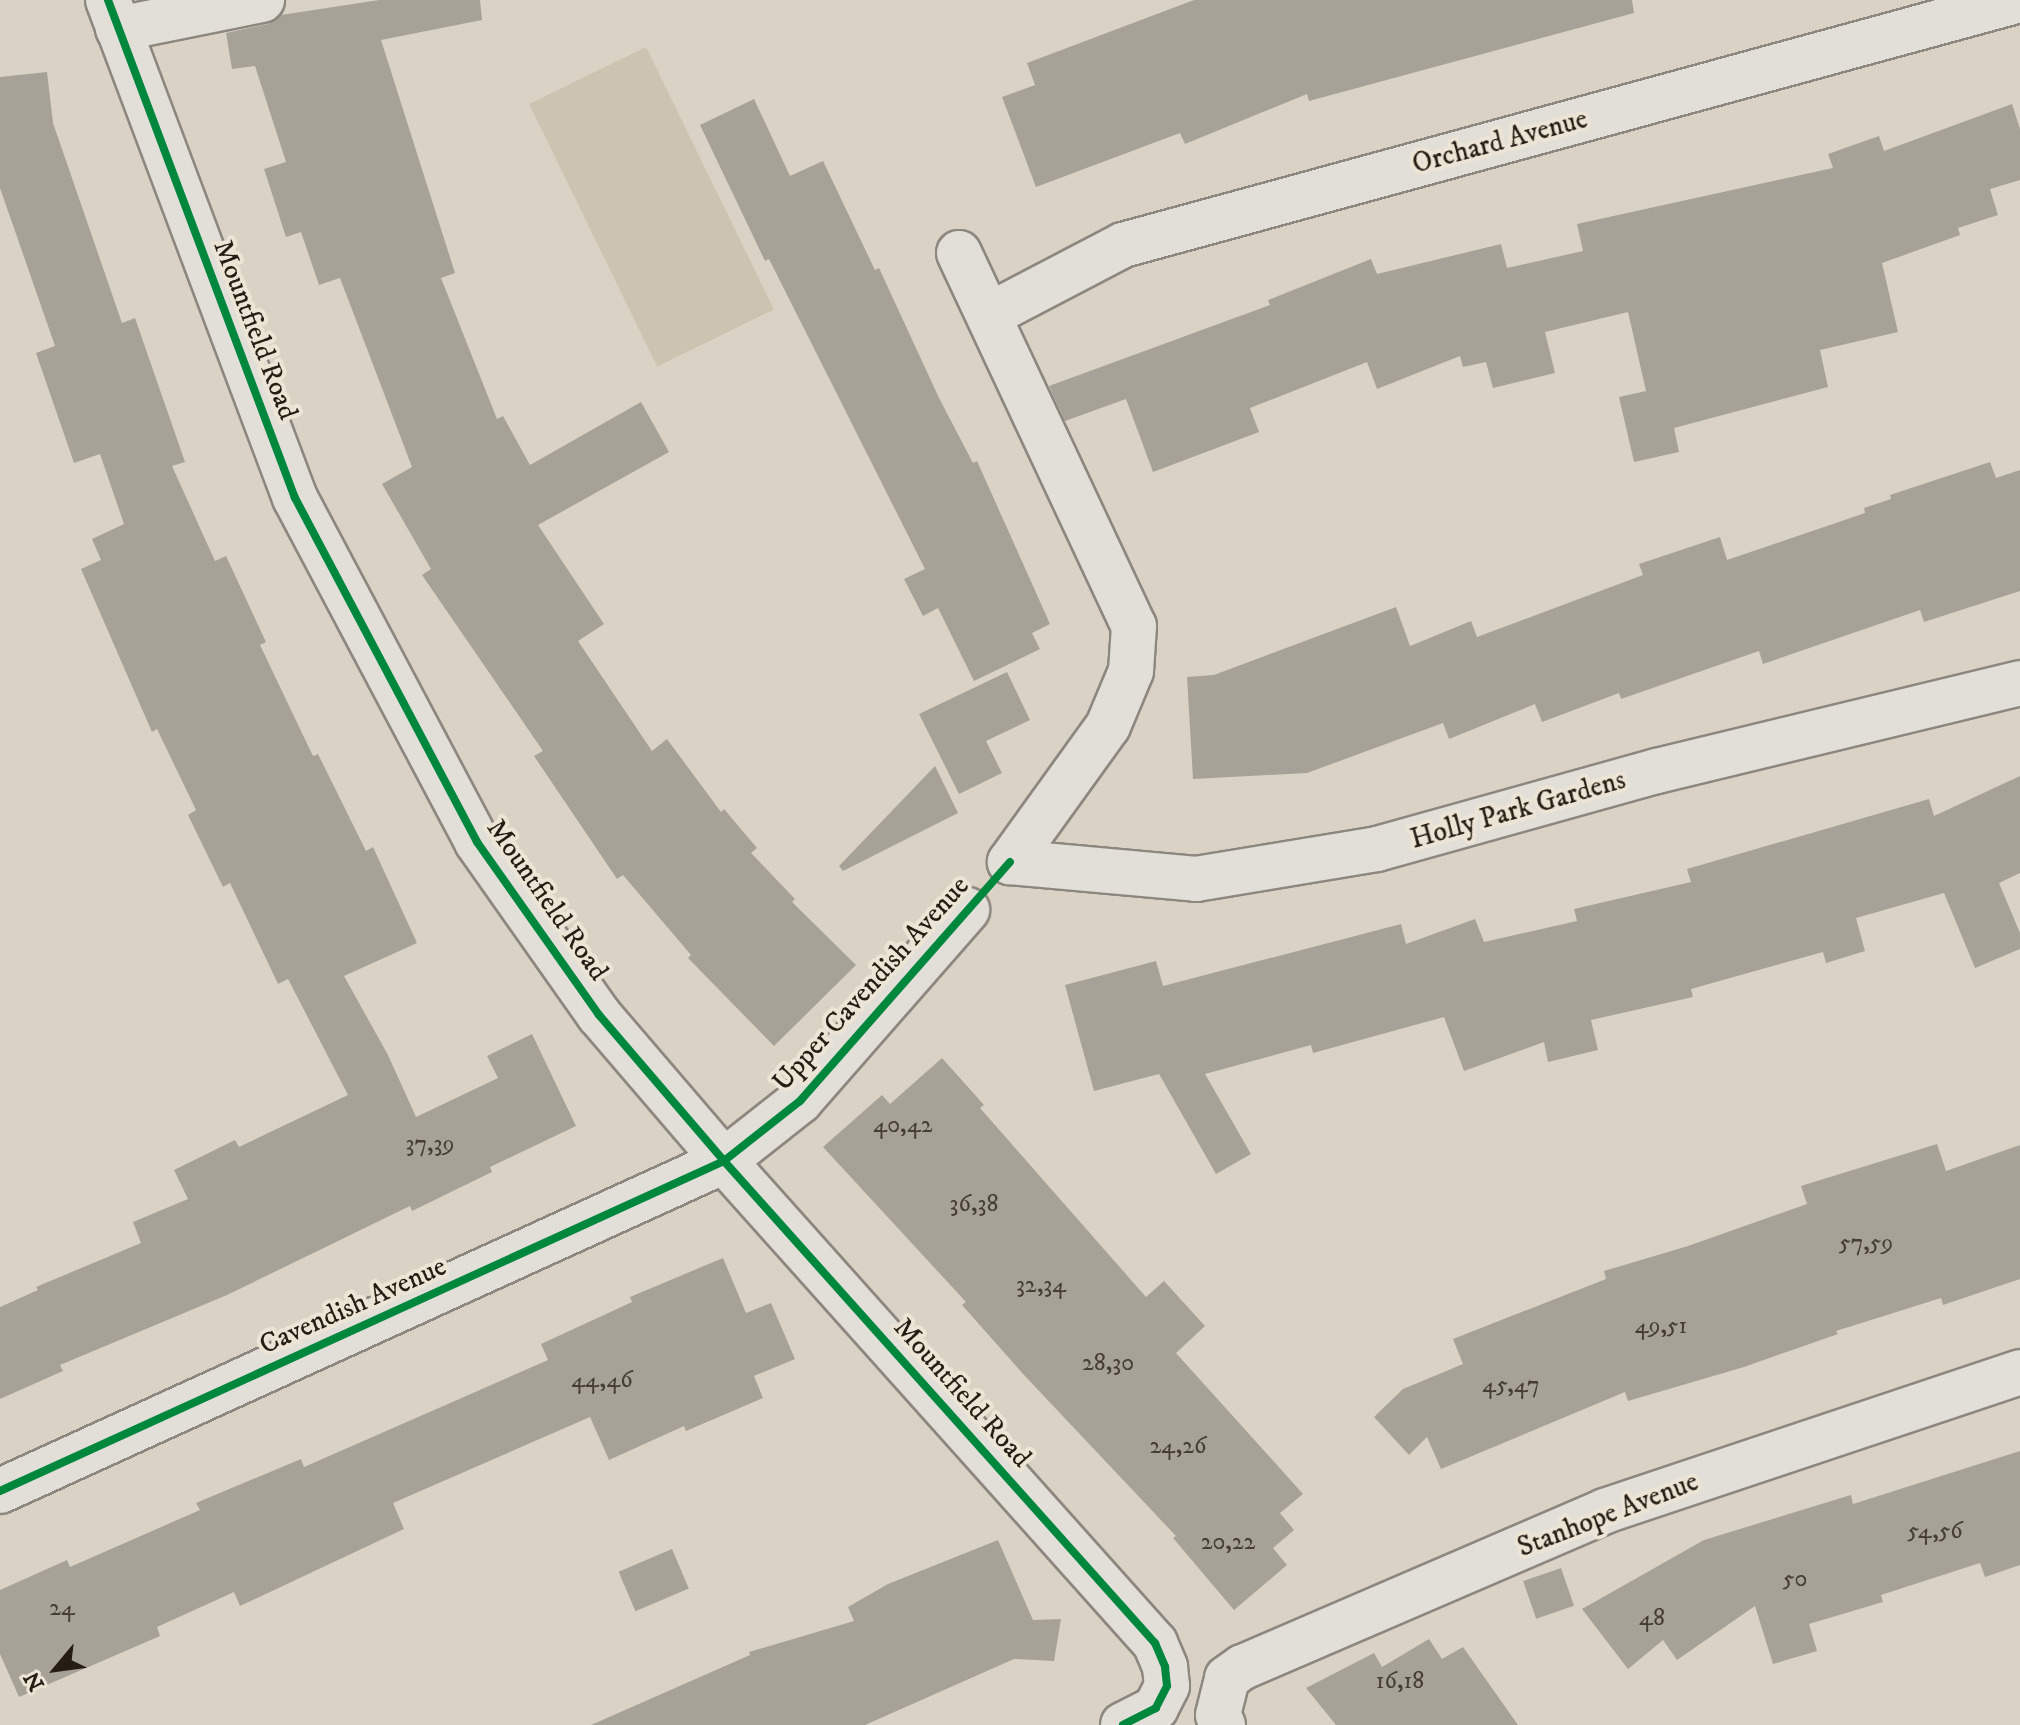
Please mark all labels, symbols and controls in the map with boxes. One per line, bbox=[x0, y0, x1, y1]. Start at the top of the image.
street label: Orchard Avenue bbox=[1409, 103, 1591, 181]
street label: Mountfield Road bbox=[205, 236, 305, 424]
street label: Holly Park Gardens bbox=[1407, 763, 1629, 857]
street label: Mountfield Road bbox=[479, 813, 615, 987]
street label: Upper Cavendish Avenue bbox=[766, 869, 976, 1099]
house number: 40,42 bbox=[873, 1112, 933, 1140]
house number: 37,39 bbox=[406, 1131, 454, 1159]
house number: 36,38 bbox=[950, 1191, 998, 1219]
house number: 57,59 bbox=[1839, 1230, 1893, 1258]
street label: Cavendish Avenue bbox=[254, 1250, 452, 1362]
house number: 32,34 bbox=[1016, 1272, 1066, 1300]
street label: Mountfield Road bbox=[886, 1311, 1038, 1475]
house number: 49,51 bbox=[1635, 1313, 1687, 1341]
house number: 28,30 bbox=[1082, 1350, 1134, 1378]
house number: 44,46 bbox=[571, 1367, 633, 1395]
house number: 45,47 bbox=[1482, 1372, 1540, 1400]
house number: 24,26 bbox=[1150, 1433, 1206, 1461]
street label: Stanhope Avenue bbox=[1513, 1465, 1703, 1565]
house number: 54,56 bbox=[1907, 1518, 1963, 1546]
house number: 20,22 bbox=[1201, 1529, 1255, 1557]
house number: 50 bbox=[1783, 1566, 1807, 1594]
house number: 24 bbox=[49, 1595, 75, 1623]
house number: 48 bbox=[1639, 1605, 1665, 1633]
north arrow bbox=[16, 1629, 96, 1709]
text: N bbox=[18, 1666, 51, 1695]
house number: 16,18 bbox=[1376, 1668, 1424, 1696]

